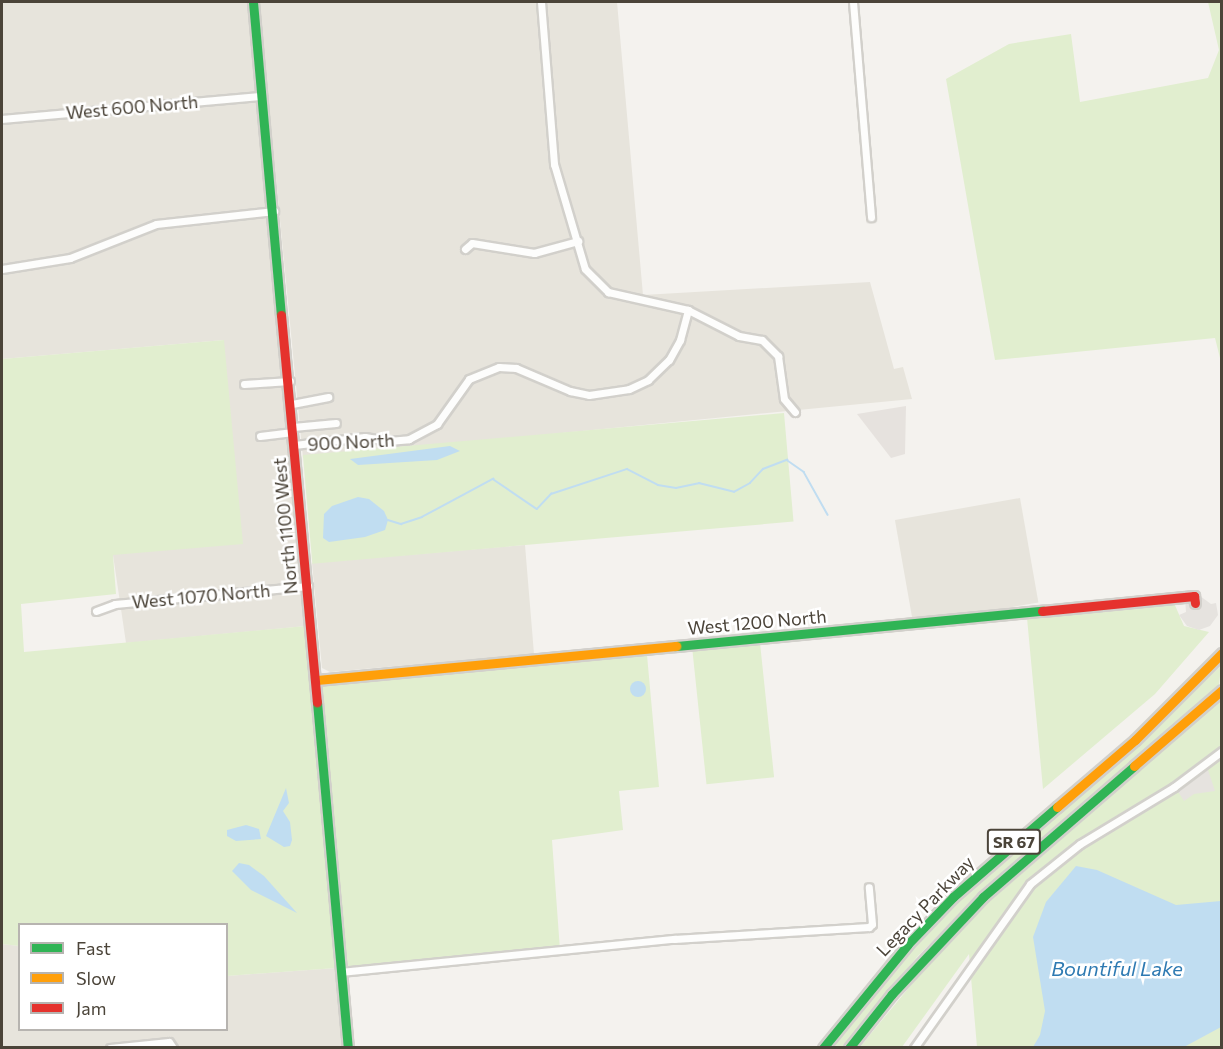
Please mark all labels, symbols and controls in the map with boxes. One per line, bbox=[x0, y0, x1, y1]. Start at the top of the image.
street label: West 600 North bbox=[65, 90, 199, 124]
street label: 900 North bbox=[307, 429, 395, 455]
street label: North 1100 West bbox=[268, 457, 302, 595]
street label: West 1070 North bbox=[131, 579, 271, 613]
street label: West 1200 North bbox=[687, 605, 827, 639]
road number: SR 67 bbox=[986, 829, 1042, 855]
street label: Legacy Parkway bbox=[872, 851, 978, 961]
legend bbox=[18, 923, 228, 1031]
text: Fast bbox=[76, 937, 111, 959]
water label: Bountiful Lake bbox=[1051, 956, 1183, 980]
text: Slow bbox=[76, 967, 116, 989]
text: Jam bbox=[76, 997, 106, 1019]

